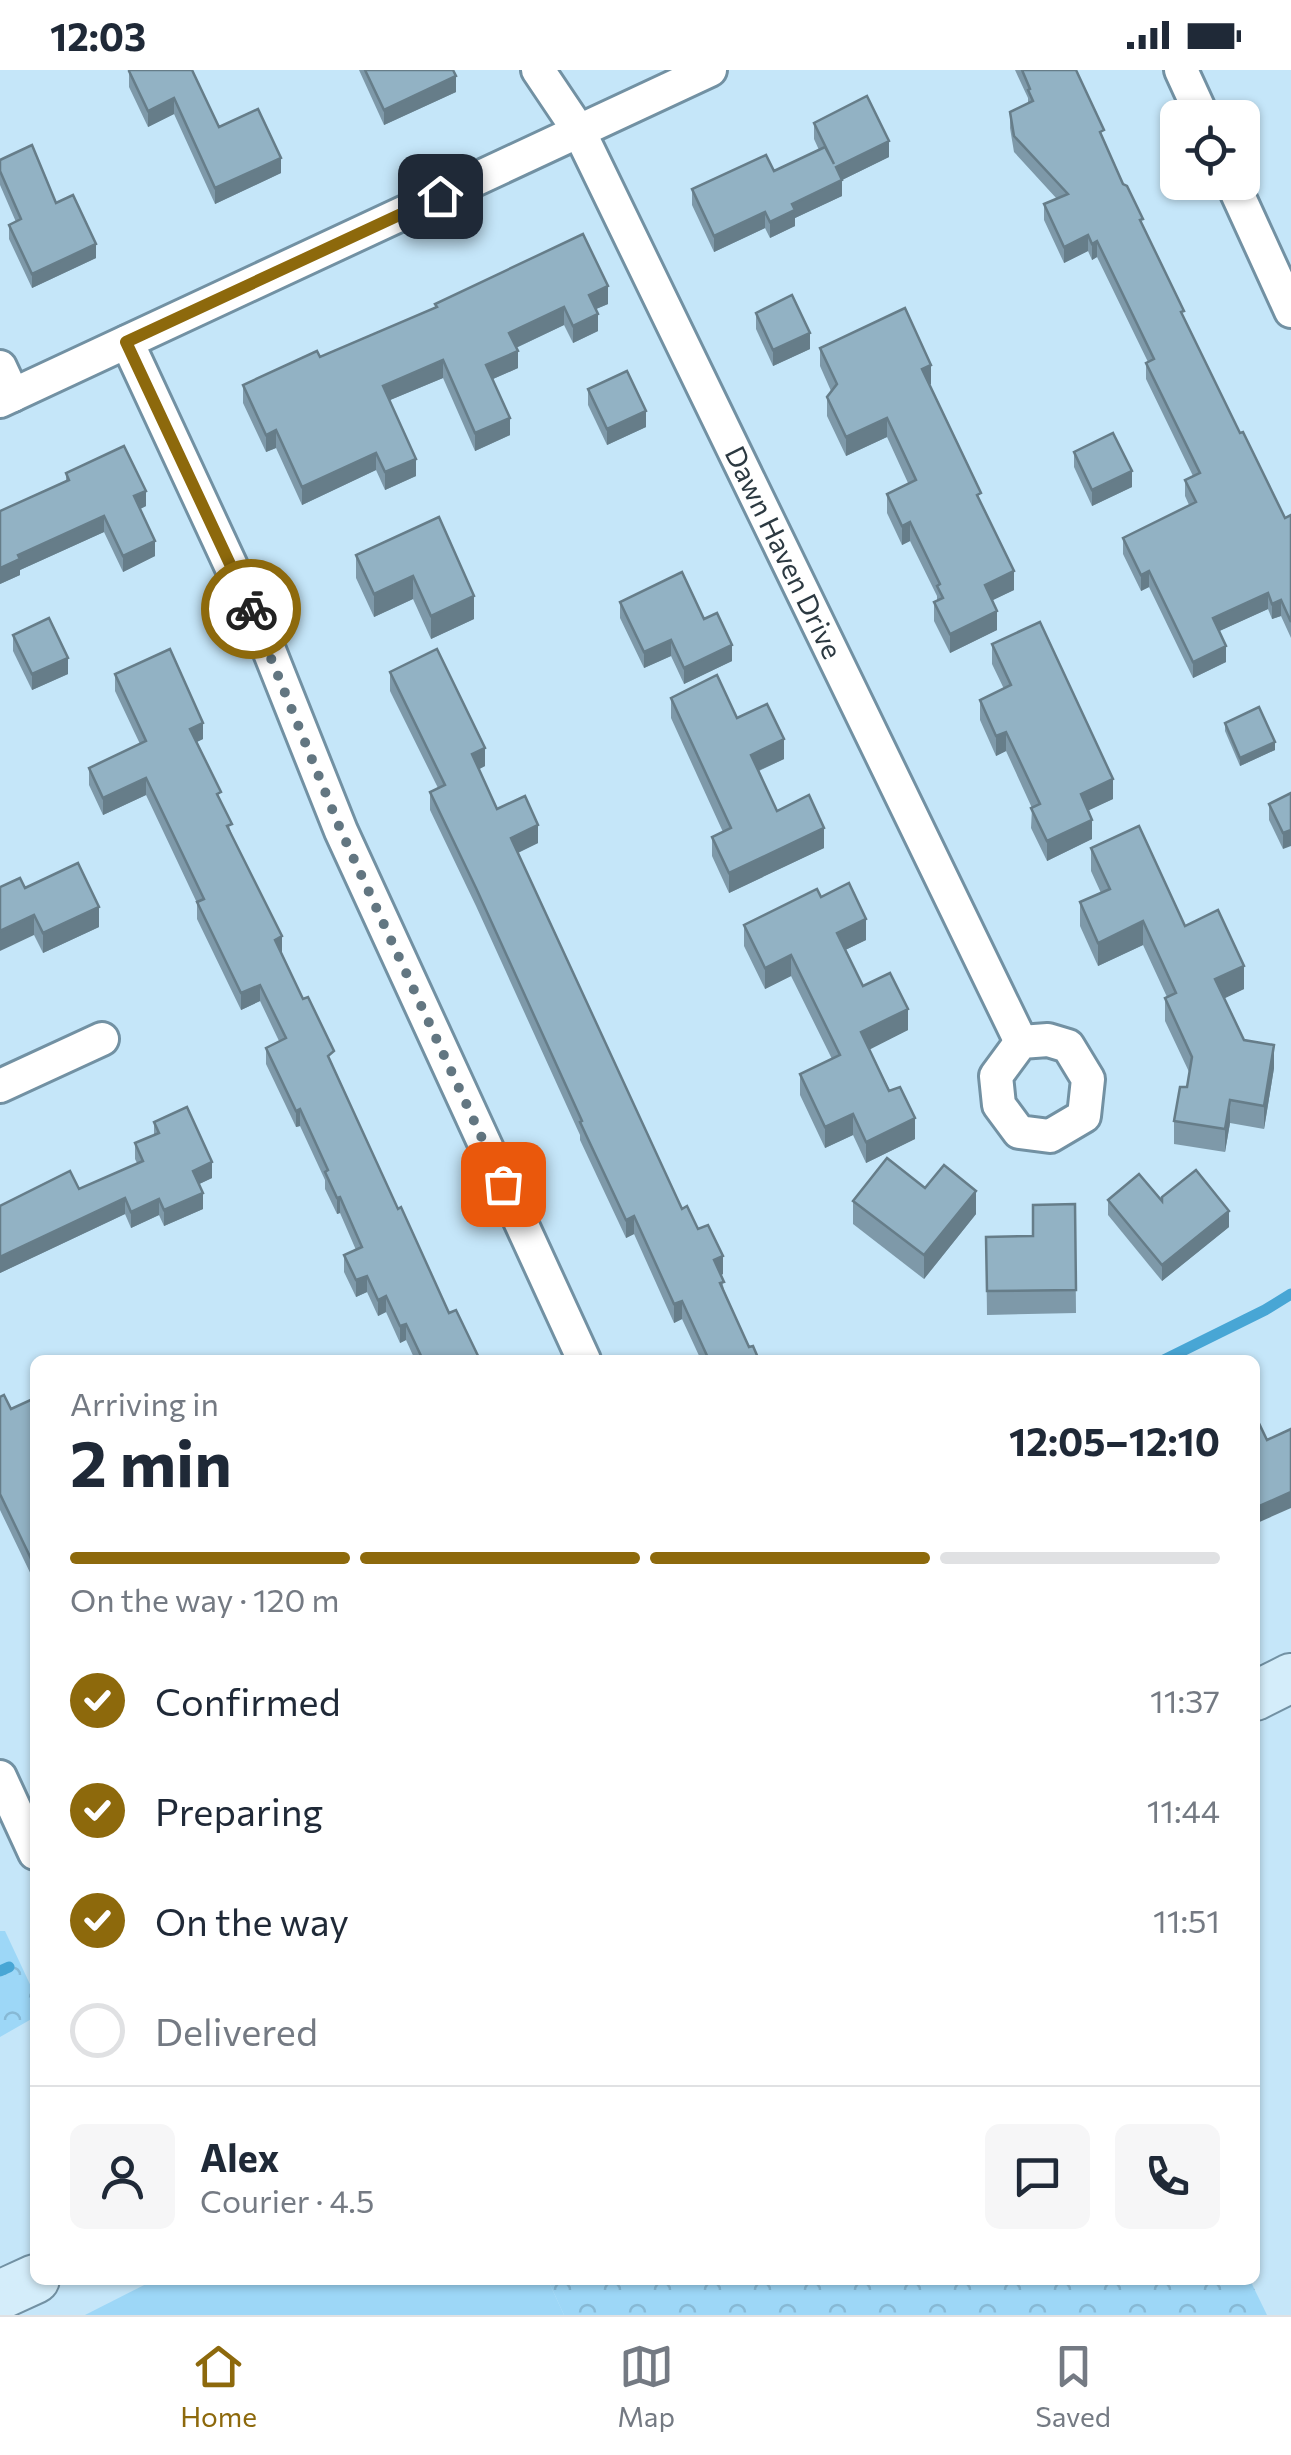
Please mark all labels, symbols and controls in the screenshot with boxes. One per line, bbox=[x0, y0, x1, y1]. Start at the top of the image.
text: 12:03 bbox=[50, 12, 146, 59]
map controls bbox=[1160, 100, 1260, 200]
button: locate bbox=[1160, 100, 1260, 200]
pin bbox=[398, 154, 483, 239]
icon: home bbox=[413, 169, 468, 224]
street label: Dawn Haven Drive bbox=[719, 440, 850, 664]
courier bbox=[201, 559, 301, 659]
icon: bike bbox=[224, 582, 279, 637]
pin bbox=[461, 1142, 546, 1227]
icon: bag bbox=[476, 1157, 531, 1212]
text: Arriving in bbox=[70, 1383, 219, 1423]
text: 12:05–12:10 bbox=[1009, 1417, 1220, 1464]
text: 2 min bbox=[70, 1421, 232, 1500]
text: On the way · 120 m bbox=[70, 1579, 339, 1619]
icon: check bbox=[70, 1673, 125, 1728]
text: Confirmed bbox=[155, 1677, 341, 1724]
text: 11:37 bbox=[1150, 1680, 1220, 1720]
icon: check bbox=[70, 1783, 125, 1838]
text: Preparing bbox=[155, 1787, 323, 1834]
text: 11:44 bbox=[1147, 1790, 1220, 1830]
icon: check bbox=[70, 1893, 125, 1948]
text: On the way bbox=[155, 1897, 349, 1944]
text: 11:51 bbox=[1153, 1900, 1220, 1940]
text: Delivered bbox=[155, 2007, 318, 2054]
button: person bbox=[70, 2124, 175, 2229]
button: chat bbox=[985, 2124, 1090, 2229]
button: phone bbox=[1115, 2124, 1220, 2229]
text: Alex bbox=[200, 2133, 279, 2180]
text: Courier · 4.5 bbox=[200, 2180, 374, 2220]
tab: Home bbox=[180, 2339, 257, 2433]
tab: Map bbox=[617, 2339, 675, 2433]
tab: Saved bbox=[1035, 2339, 1111, 2433]

